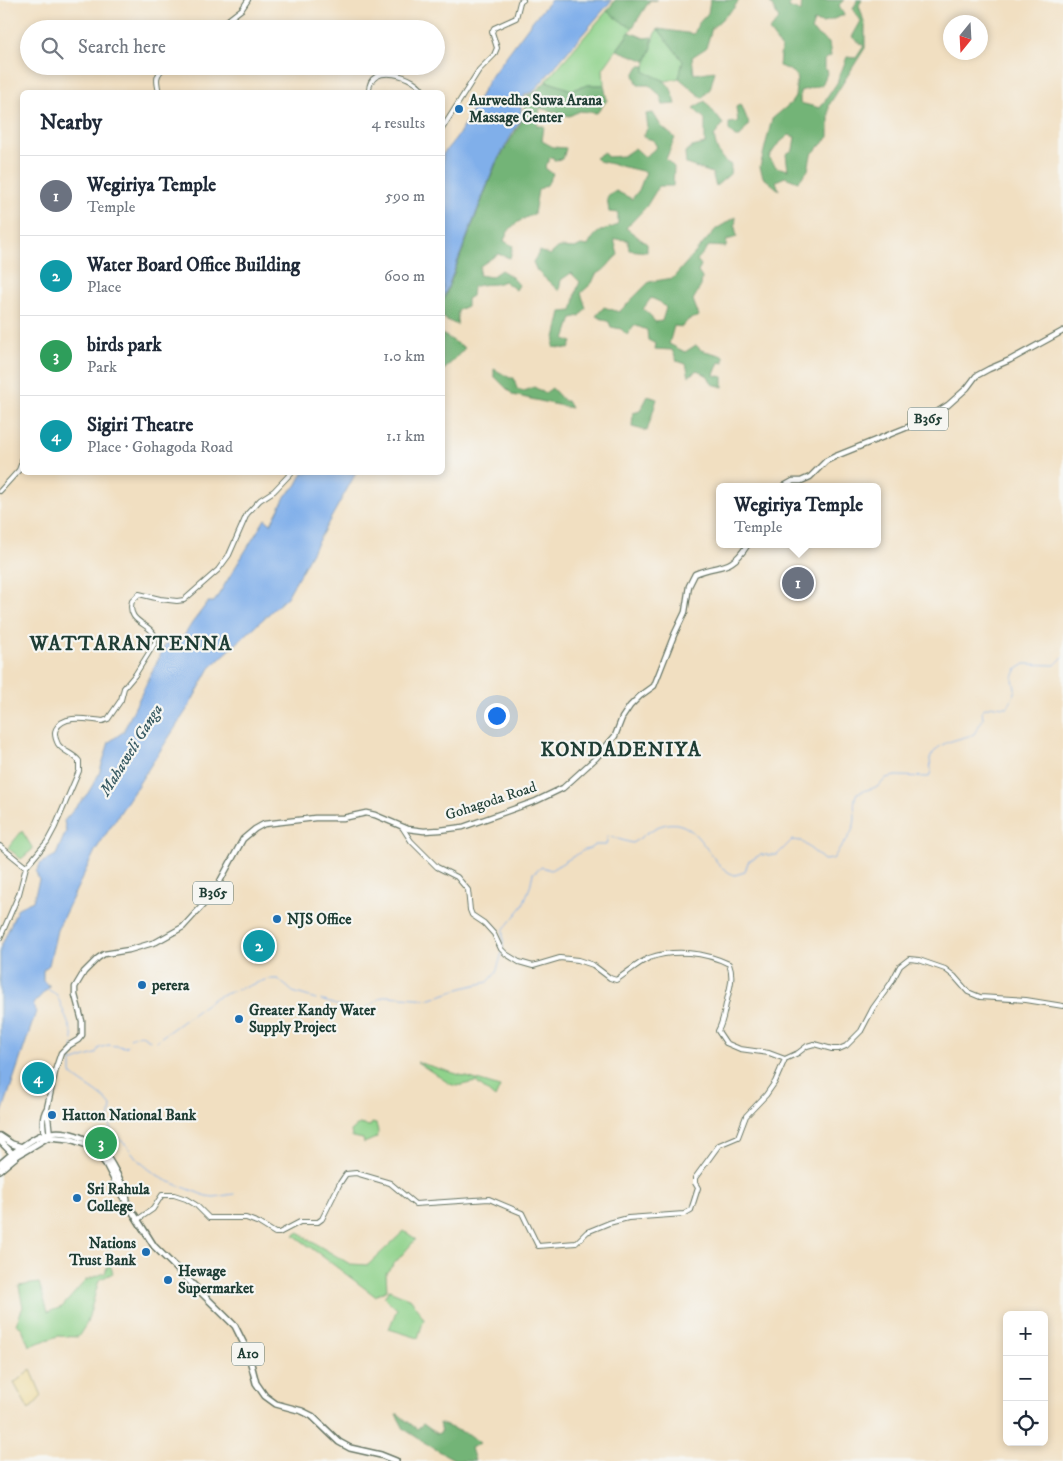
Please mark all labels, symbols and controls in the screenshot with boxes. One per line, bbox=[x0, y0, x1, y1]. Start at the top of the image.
north arrow bbox=[943, 15, 988, 60]
search box bbox=[20, 20, 445, 75]
icon: search bbox=[38, 34, 66, 62]
text: Search here bbox=[78, 36, 166, 59]
place label: Aurwedha Suwa Arana Massage Center bbox=[468, 91, 603, 127]
marker: Aurwedha Suwa Arana Massage Center bbox=[453, 103, 465, 115]
text: Nearby bbox=[40, 110, 102, 136]
text: 4 results bbox=[372, 113, 425, 133]
text: Wegiriya Temple bbox=[87, 174, 216, 197]
text: 1 bbox=[53, 186, 59, 206]
text: 590 m bbox=[385, 186, 425, 206]
text: Temple bbox=[87, 197, 135, 217]
text: Water Board Office Building bbox=[87, 254, 300, 277]
text: 2 bbox=[52, 266, 60, 286]
text: 600 m bbox=[384, 266, 425, 286]
text: Place bbox=[87, 277, 121, 297]
text: birds park bbox=[87, 334, 162, 357]
text: 3 bbox=[53, 346, 59, 366]
text: 1.0 km bbox=[383, 346, 425, 366]
text: Park bbox=[87, 357, 117, 377]
road number: B365 bbox=[908, 408, 948, 430]
text: Sigiri Theatre bbox=[87, 414, 193, 437]
text: 4 bbox=[51, 426, 61, 446]
text: 1.1 km bbox=[386, 426, 425, 446]
text: Place · Gohagoda Road bbox=[87, 437, 233, 457]
popup bbox=[716, 483, 881, 548]
text: Wegiriya Temple bbox=[734, 494, 863, 517]
text: Temple bbox=[734, 517, 782, 537]
pin: 1 bbox=[782, 564, 814, 602]
district label: WATTARANTENNA bbox=[29, 632, 233, 657]
water label: Mahaweli Ganga bbox=[94, 700, 167, 800]
your location bbox=[484, 703, 510, 729]
district label: KONDADENIYA bbox=[541, 738, 702, 763]
street label: Gohagoda Road bbox=[443, 777, 539, 825]
road number: B365 bbox=[193, 881, 233, 904]
place label: NJS Office bbox=[287, 910, 352, 929]
marker: NJS Office bbox=[271, 913, 283, 925]
pin: 2 bbox=[243, 927, 275, 965]
place label: perera bbox=[151, 976, 190, 995]
marker: perera bbox=[136, 979, 148, 991]
place label: Greater Kandy Water Supply Project bbox=[249, 1001, 376, 1037]
marker: Greater Kandy Water Supply Project bbox=[233, 1013, 245, 1025]
pin: 4 bbox=[22, 1059, 54, 1097]
place label: Hatton National Bank bbox=[62, 1106, 197, 1125]
marker: Hatton National Bank bbox=[46, 1109, 58, 1121]
pin: 3 bbox=[85, 1124, 117, 1162]
place label: Sri Rahula College bbox=[87, 1180, 150, 1216]
marker: Sri Rahula College bbox=[71, 1192, 83, 1204]
place label: Nations Trust Bank bbox=[68, 1234, 137, 1270]
marker: Nations Trust Bank bbox=[140, 1246, 152, 1258]
place label: Hewage Supermarket bbox=[178, 1262, 254, 1298]
marker: Hewage Supermarket bbox=[162, 1274, 174, 1286]
map controls bbox=[1003, 1311, 1048, 1446]
button: + bbox=[1003, 1311, 1048, 1356]
road number: A10 bbox=[232, 1342, 264, 1366]
button: − bbox=[1003, 1356, 1048, 1401]
button: locate bbox=[1003, 1401, 1048, 1446]

